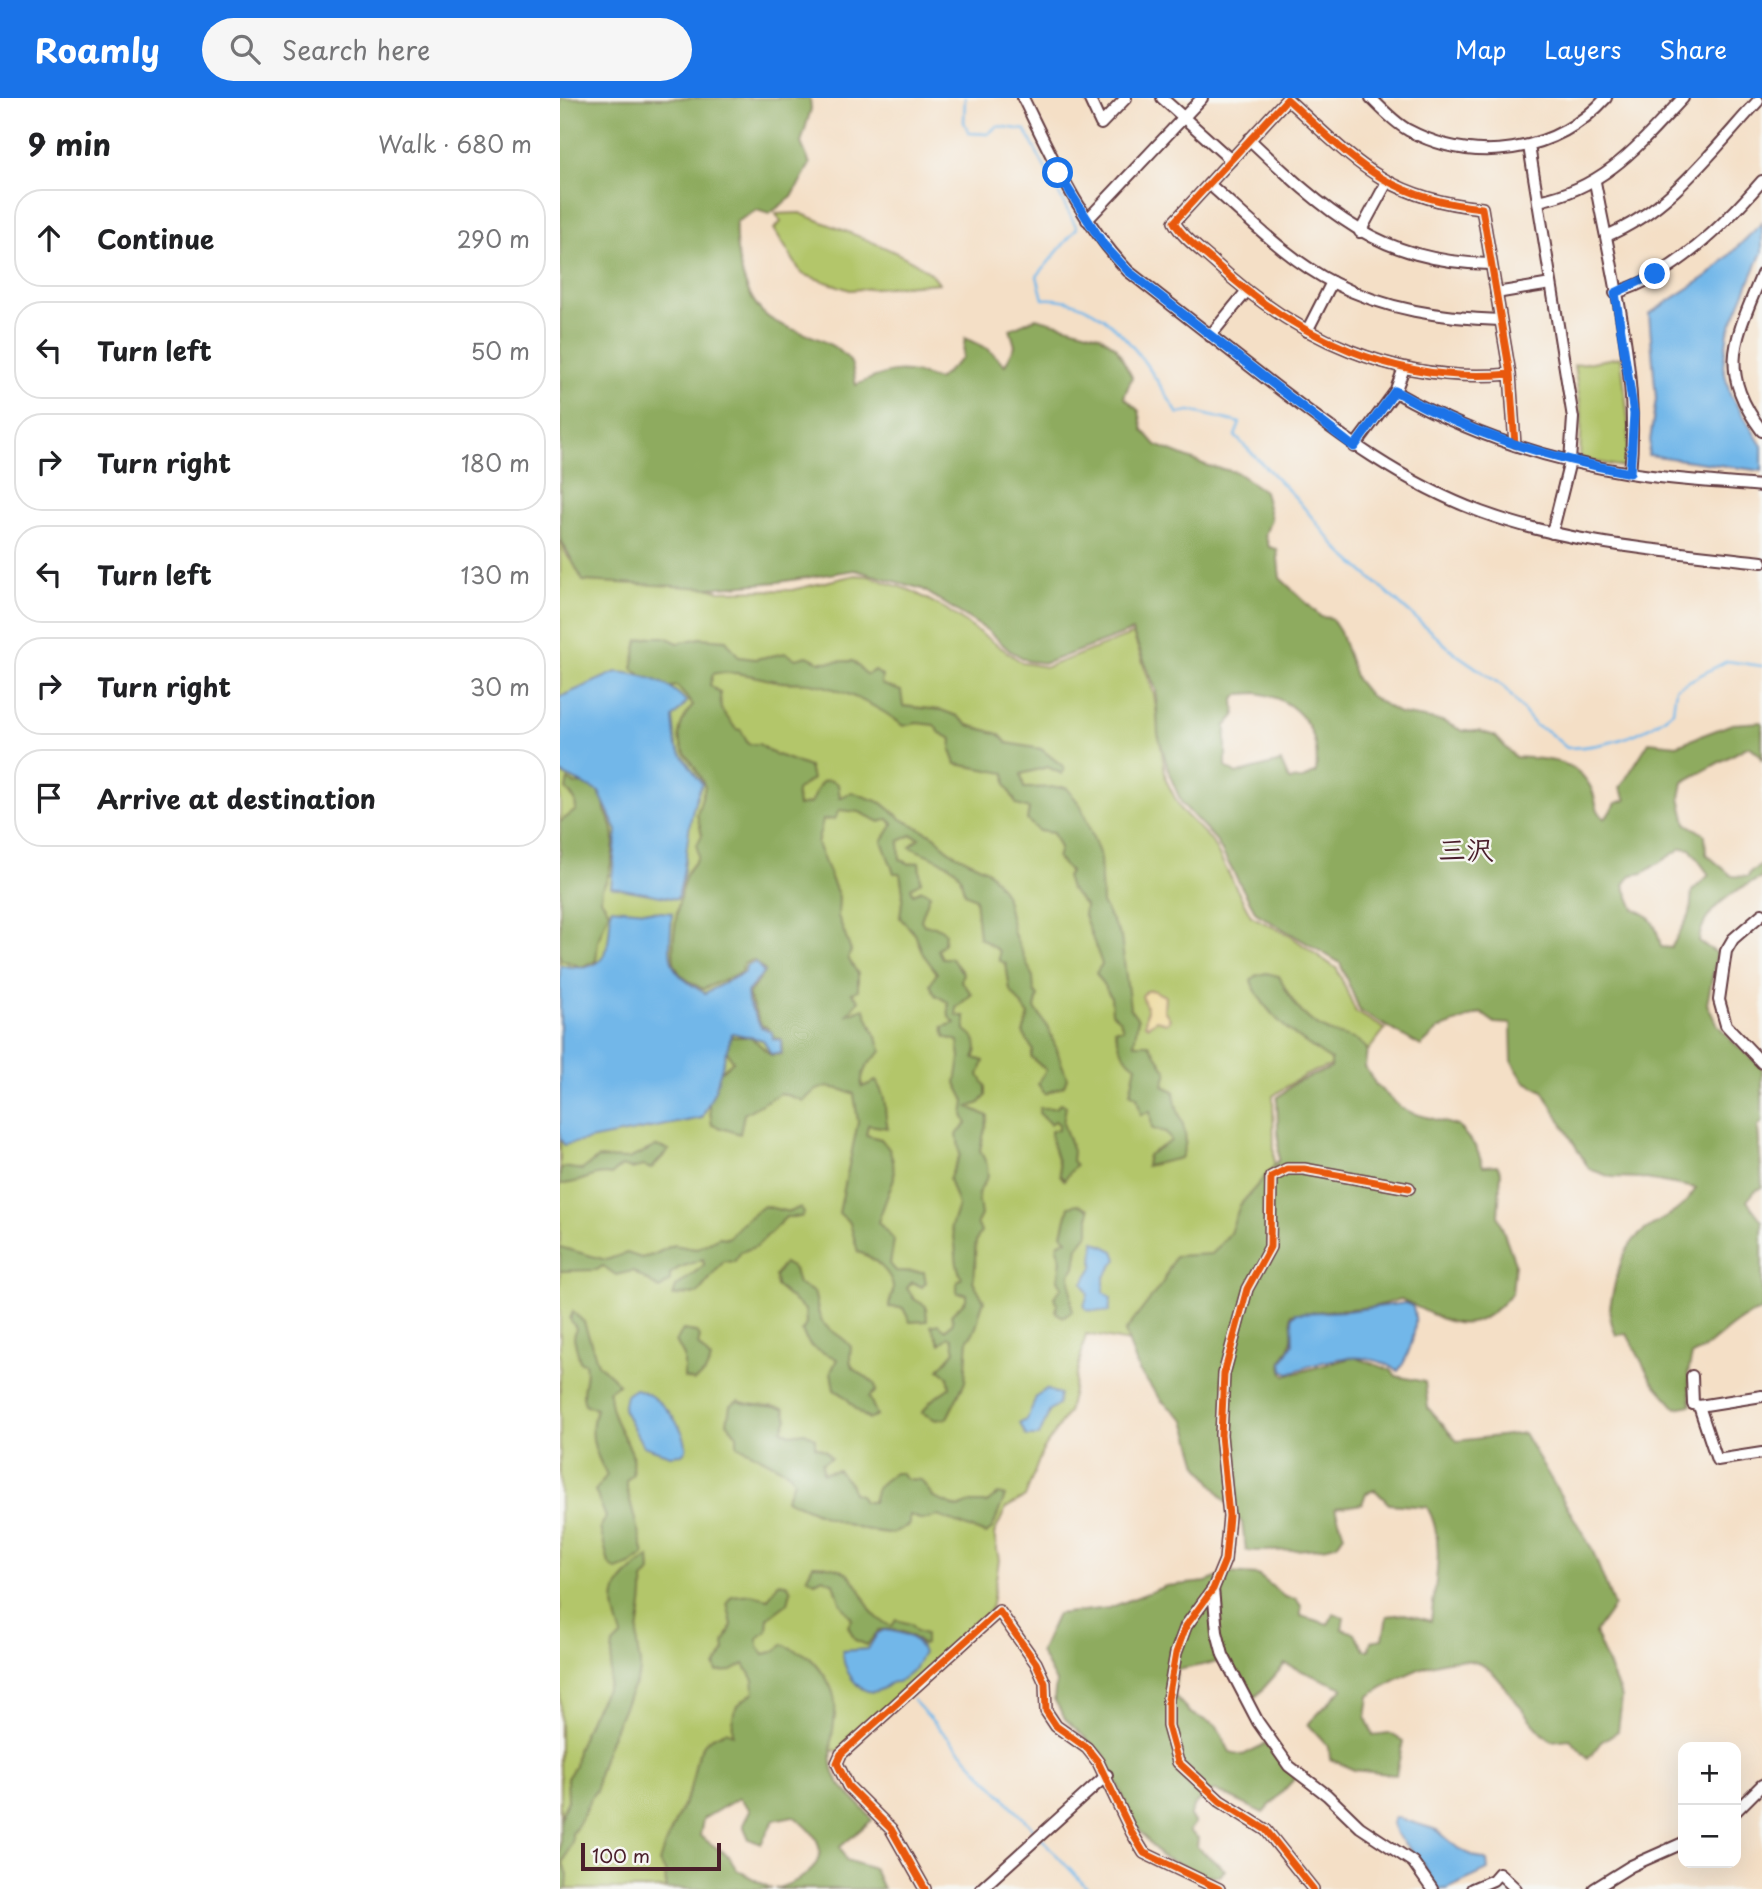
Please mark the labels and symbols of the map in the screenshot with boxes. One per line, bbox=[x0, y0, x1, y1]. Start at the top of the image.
route start bbox=[1042, 157, 1073, 188]
route end bbox=[1639, 258, 1670, 289]
district label: 三沢 bbox=[1438, 827, 1494, 870]
scale bar bbox=[581, 1840, 721, 1872]

